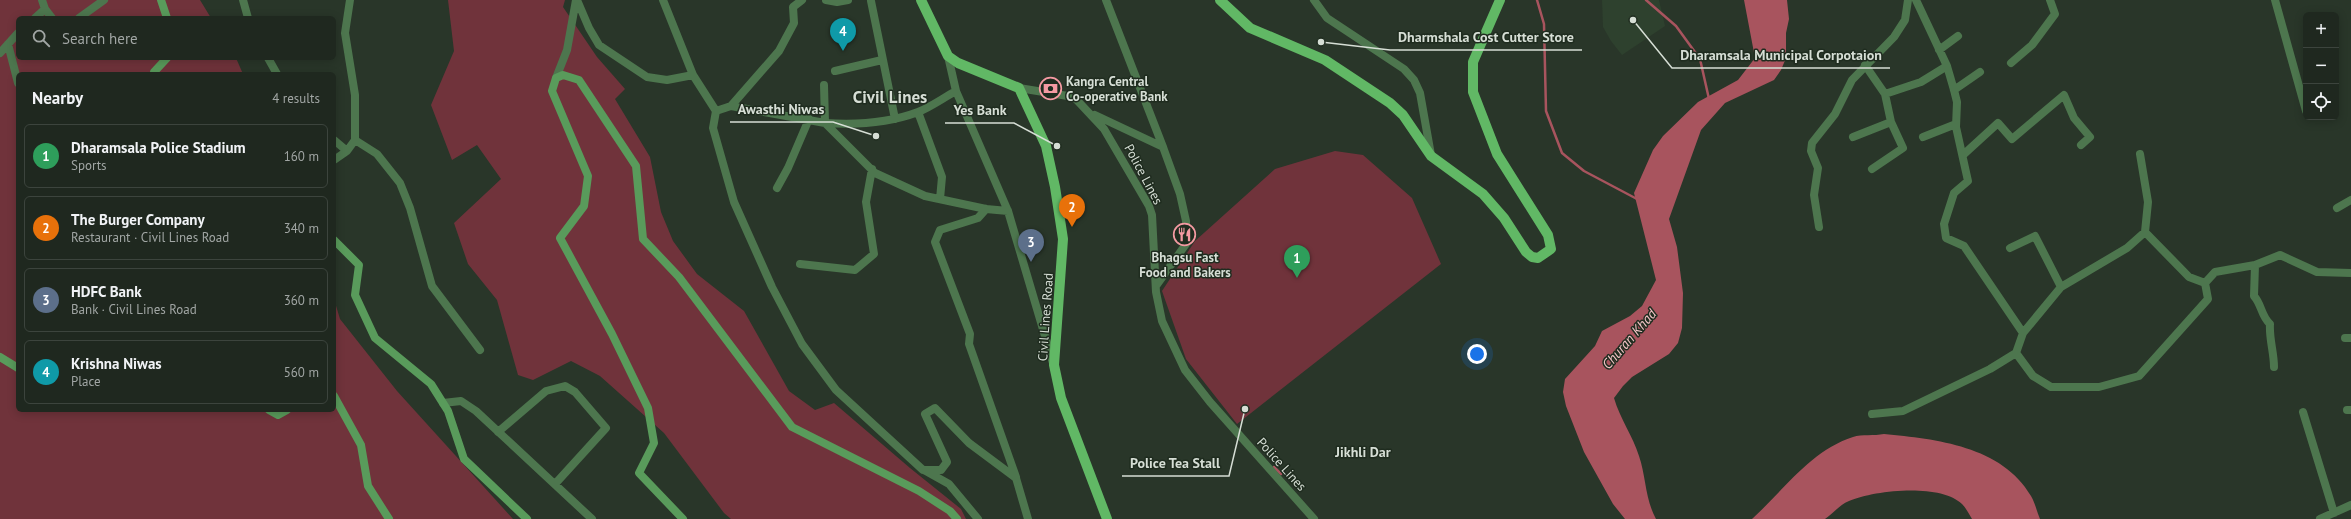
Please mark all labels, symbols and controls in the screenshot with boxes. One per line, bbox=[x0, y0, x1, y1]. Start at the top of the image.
map controls bbox=[2303, 12, 2339, 120]
button: + bbox=[2303, 12, 2339, 48]
search box bbox=[16, 16, 336, 60]
pin: 4 bbox=[830, 18, 856, 51]
callout: Dharmshala Cost Cutter Store bbox=[1390, 24, 1582, 50]
icon: search bbox=[30, 27, 52, 49]
text: Dharmshala Cost Cutter Store bbox=[1398, 28, 1574, 46]
text: Search here bbox=[62, 29, 138, 48]
callout: Dharamsala Municipal Corpotaion bbox=[1672, 42, 1890, 68]
text: Dharamsala Municipal Corpotaion bbox=[1680, 46, 1882, 64]
button: − bbox=[2303, 48, 2339, 84]
place label: Kangra Central Co-operative Bank bbox=[1066, 73, 1168, 105]
bank icon: Kangra Central Co-operative Bank bbox=[1038, 75, 1064, 101]
button: locate bbox=[2303, 84, 2339, 120]
district label: Civil Lines bbox=[853, 86, 927, 108]
text: Nearby bbox=[32, 87, 83, 109]
text: 4 results bbox=[272, 90, 320, 107]
callout: Awasthi Niwas bbox=[730, 96, 833, 122]
callout: Yes Bank bbox=[945, 97, 1014, 123]
text: Awasthi Niwas bbox=[738, 100, 824, 118]
text: Yes Bank bbox=[952, 101, 1007, 119]
text: Dharamsala Police Stadium bbox=[71, 138, 246, 157]
street label: Police Lines bbox=[1121, 141, 1167, 207]
text: 1 bbox=[42, 148, 50, 165]
text: 160 m bbox=[284, 148, 319, 165]
text: Sports bbox=[71, 157, 107, 174]
pin: 2 bbox=[1059, 194, 1085, 227]
text: The Burger Company bbox=[71, 210, 205, 229]
text: 2 bbox=[42, 220, 50, 237]
text: 340 m bbox=[284, 220, 319, 237]
restaurant icon: Bhagsu Fast Food and Bakers bbox=[1172, 222, 1198, 248]
text: Restaurant · Civil Lines Road bbox=[71, 229, 229, 246]
pin: 3 bbox=[1018, 229, 1044, 262]
pin: 1 bbox=[1284, 245, 1310, 278]
place label: Bhagsu Fast Food and Bakers bbox=[1139, 249, 1231, 281]
street label: Civil Lines Road bbox=[1034, 272, 1057, 362]
text: HDFC Bank bbox=[71, 282, 142, 301]
text: 3 bbox=[42, 292, 50, 309]
text: 360 m bbox=[284, 292, 319, 309]
text: Bank · Civil Lines Road bbox=[71, 301, 197, 318]
water label: Churan Khad bbox=[1598, 305, 1661, 373]
your location bbox=[1467, 344, 1487, 364]
text: Krishna Niwas bbox=[71, 354, 162, 373]
text: 4 bbox=[42, 364, 50, 381]
text: 560 m bbox=[284, 364, 319, 381]
text: Place bbox=[71, 373, 101, 390]
street label: Police Lines bbox=[1253, 434, 1310, 495]
district label: Jikhli Dar bbox=[1334, 443, 1391, 461]
callout: Police Tea Stall bbox=[1122, 450, 1229, 476]
text: Police Tea Stall bbox=[1130, 454, 1221, 472]

